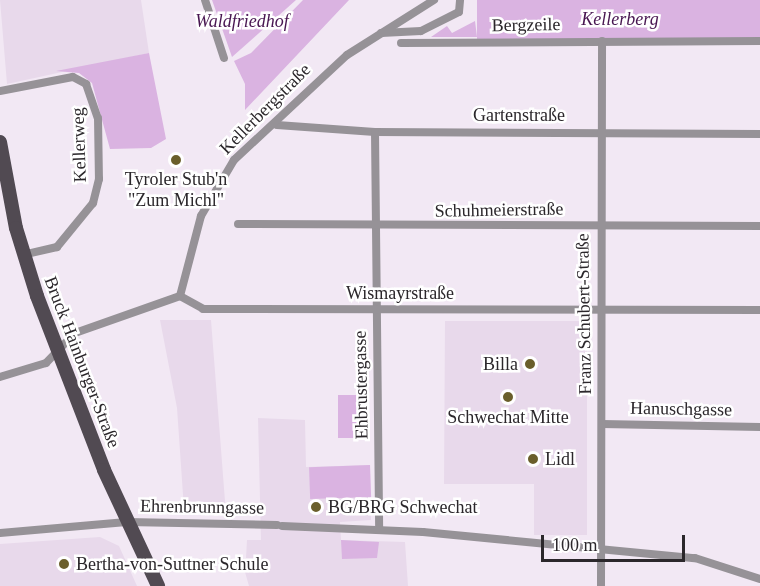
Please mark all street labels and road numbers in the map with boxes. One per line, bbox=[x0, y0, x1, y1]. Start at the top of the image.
street label: Bergzeile bbox=[491, 14, 561, 36]
street label: Kellerbergstraße bbox=[215, 59, 315, 159]
street label: Gartenstraße bbox=[473, 104, 565, 126]
street label: Kellerweg bbox=[67, 107, 91, 183]
street label: Schuhmeierstraße bbox=[434, 198, 564, 222]
street label: Franz Schubert-Straße bbox=[572, 233, 596, 395]
street label: Bruck Hainburger-Straße bbox=[39, 273, 125, 451]
street label: Wismayrstraße bbox=[346, 282, 454, 304]
street label: Ehbrustergasse bbox=[349, 330, 373, 440]
street label: Hanuschgasse bbox=[630, 397, 732, 421]
street label: Ehrenbrunngasse bbox=[140, 495, 264, 519]

